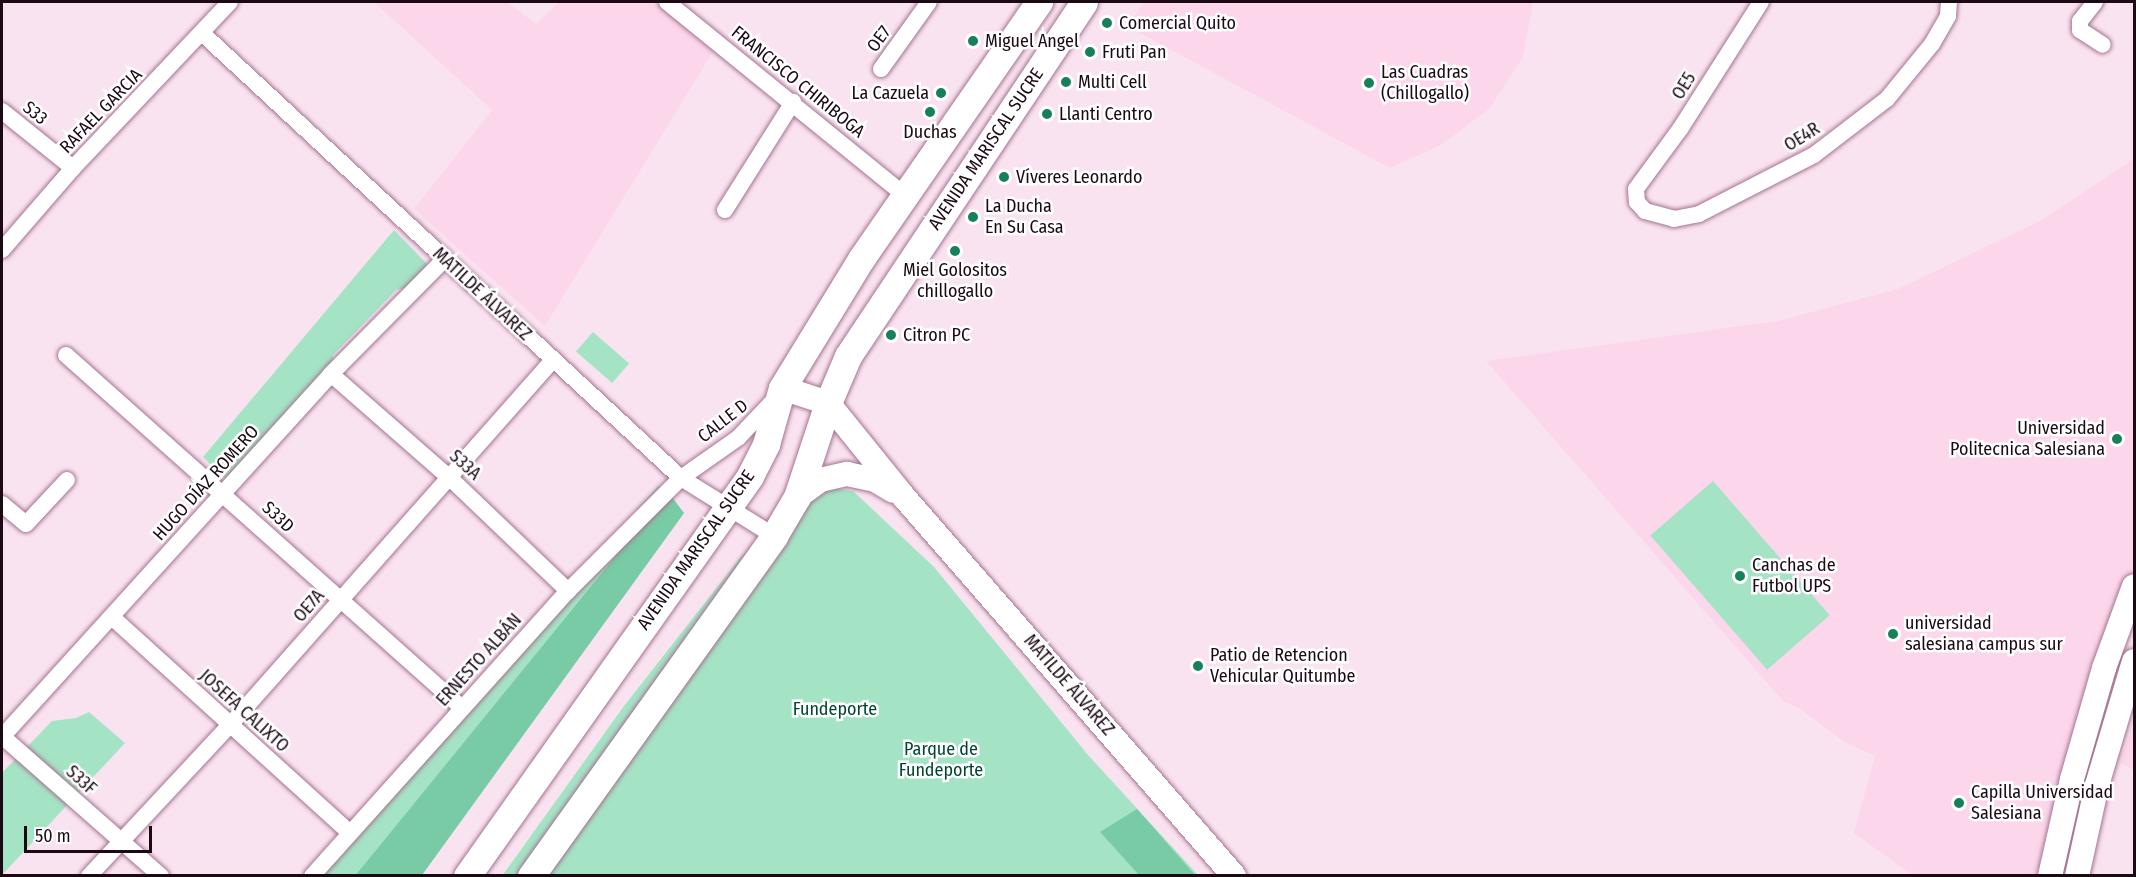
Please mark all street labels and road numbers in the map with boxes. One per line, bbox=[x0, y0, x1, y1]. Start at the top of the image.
street label: FRANCISCO CHIRIBOGA bbox=[727, 22, 869, 142]
street label: OE7 bbox=[862, 22, 896, 56]
street label: RAFAEL GARCIA bbox=[55, 64, 147, 158]
street label: AVENIDA MARISCAL SUCRE bbox=[924, 64, 1048, 234]
street label: OE5 bbox=[1667, 68, 1701, 104]
street label: S33 bbox=[18, 97, 52, 129]
street label: OE4R bbox=[1780, 118, 1824, 156]
street label: MATILDE ÁLVAREZ bbox=[428, 243, 536, 345]
street label: CALLE D bbox=[694, 395, 752, 447]
street label: HUGO DÍAZ ROMERO bbox=[149, 421, 263, 545]
street label: S33A bbox=[445, 445, 485, 485]
street label: AVENIDA MARISCAL SUCRE bbox=[633, 466, 759, 634]
street label: S33D bbox=[258, 497, 298, 537]
street label: OE7A bbox=[289, 585, 329, 627]
street label: ERNESTO ALBÁN bbox=[432, 609, 526, 711]
street label: MATILDE ÁLVAREZ bbox=[1019, 630, 1119, 740]
street label: JOSEFA CALIXTO bbox=[195, 665, 293, 757]
street label: S33F bbox=[61, 761, 101, 799]

